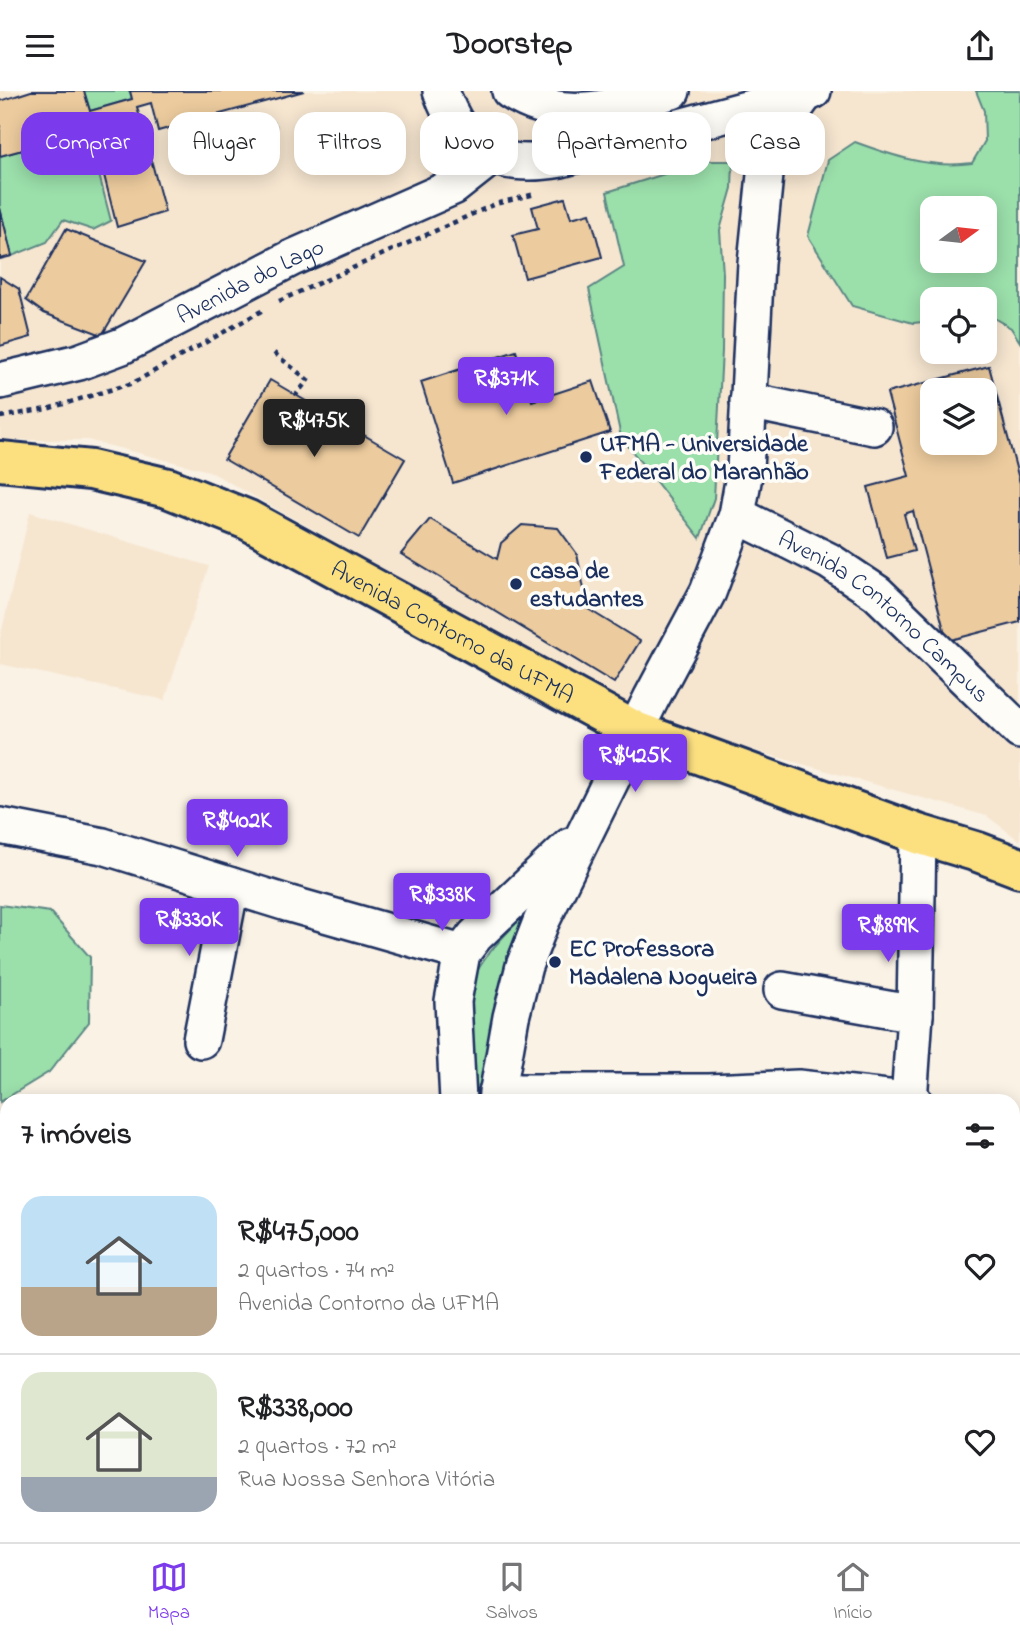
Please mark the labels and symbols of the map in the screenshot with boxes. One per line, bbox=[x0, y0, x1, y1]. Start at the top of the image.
north arrow bbox=[920, 196, 998, 273]
street label: Avenida do Lago bbox=[171, 231, 330, 335]
pin: R$371K bbox=[449, 357, 563, 417]
pin: R$475K bbox=[257, 399, 371, 459]
place label: UFMA - Universidade Federal do Maranhão bbox=[599, 428, 809, 491]
marker: UFMA - Universidade Federal do Maranhão bbox=[578, 449, 594, 465]
street label: Avenida Contorno Campus bbox=[771, 523, 996, 712]
street label: Avenida Contorno da UFMA bbox=[324, 553, 580, 714]
place label: casa de estudantes bbox=[530, 555, 644, 618]
marker: casa de estudantes bbox=[508, 576, 524, 592]
pin: R$425K bbox=[578, 735, 692, 794]
pin: R$402K bbox=[180, 799, 294, 859]
pin: R$338K bbox=[385, 873, 499, 933]
pin: R$330K bbox=[132, 899, 246, 958]
pin: R$899K bbox=[831, 905, 945, 964]
place label: EC Professora Madalena Nogueira bbox=[569, 933, 757, 997]
marker: EC Professora Madalena Nogueira bbox=[547, 954, 563, 970]

